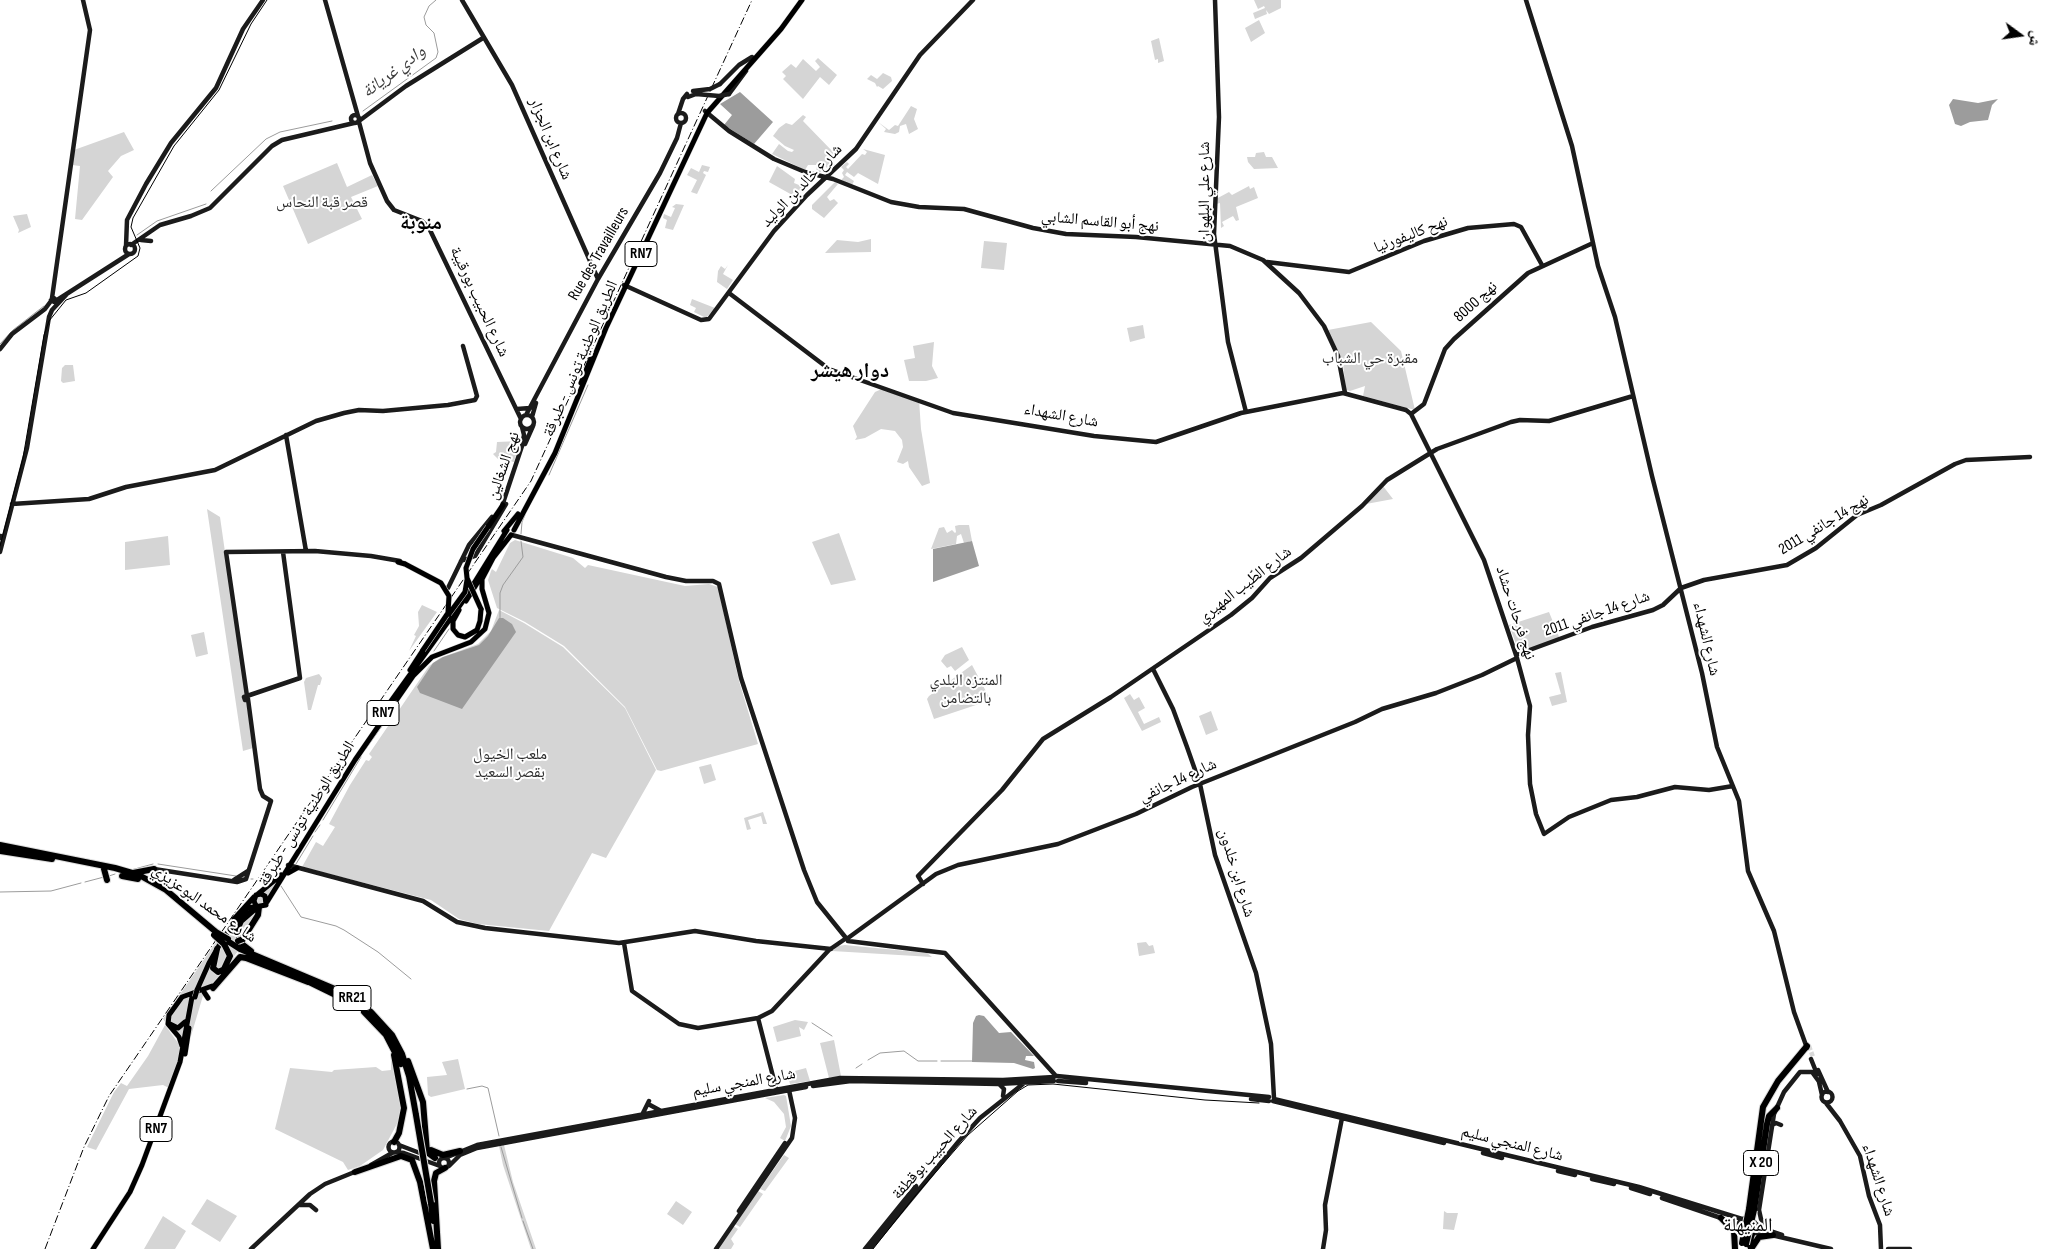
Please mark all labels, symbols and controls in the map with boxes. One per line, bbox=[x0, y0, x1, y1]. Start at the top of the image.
north arrow bbox=[1995, 10, 2045, 60]
text: ش bbox=[2025, 29, 2045, 48]
water label: وادي غريانة bbox=[358, 41, 430, 103]
street label: شارع ابن الجزار bbox=[524, 95, 576, 183]
street label: شارع خالد بن الوليد bbox=[757, 140, 847, 232]
street label: شارع علي البلهوان bbox=[1195, 141, 1215, 243]
park label: قصر قبة النحاس bbox=[276, 193, 368, 213]
street label: Rue des Travailleurs bbox=[565, 204, 633, 304]
street label: نهج أبو القاسم الشابي bbox=[1040, 207, 1160, 237]
district label: منوبة bbox=[400, 211, 442, 237]
street label: نهح كاليفورنيا bbox=[1371, 212, 1451, 258]
road number: RN7 bbox=[625, 242, 657, 266]
street label: شارع الحبيب بورقيبة bbox=[445, 244, 513, 360]
street label: نهج 8000 bbox=[1450, 277, 1502, 327]
street label: الطريق الوطنية تونس - طبرقة bbox=[539, 278, 623, 440]
park label: مقبرة حي الشباب bbox=[1322, 349, 1418, 369]
district label: دوار هيشر bbox=[811, 359, 889, 385]
street label: شارع الشهداء bbox=[1022, 400, 1100, 432]
street label: نهج الشغالين bbox=[483, 429, 525, 503]
street label: نهج 14 جانفي 2011 bbox=[1775, 491, 1873, 559]
street label: شارع الطّيب المهيري bbox=[1194, 542, 1296, 628]
street label: نهج فرحات حشاد bbox=[1491, 564, 1539, 662]
street label: شارع 14 جانفي 2011 bbox=[1541, 587, 1653, 641]
street label: شارع الشهداء bbox=[1688, 600, 1724, 678]
park label: المنتزه البلدي بالتضامن bbox=[929, 671, 1003, 709]
road number: RN7 bbox=[367, 700, 399, 726]
street label: الطريق الوطنية تونس - طبرقة bbox=[254, 738, 360, 890]
park label: ملعب الخيول بقصر السعيد bbox=[473, 745, 547, 783]
street label: شارع 14 جانفي bbox=[1136, 755, 1220, 807]
street label: شارع ابن خلدون bbox=[1213, 826, 1259, 920]
street label: شارع محمد البوعزيزي bbox=[148, 861, 260, 947]
road number: RR21 bbox=[333, 986, 371, 1010]
street label: شارع المنجي سليم bbox=[691, 1064, 797, 1102]
street label: شارع الحبيب بوقطفة bbox=[888, 1102, 982, 1204]
road number: RN7 bbox=[140, 1116, 172, 1142]
street label: شارع المنجي سليم bbox=[1459, 1122, 1565, 1166]
street label: شارع الشهداء bbox=[1857, 1141, 1899, 1219]
road number: X 20 bbox=[1744, 1150, 1778, 1176]
district label: المنيهلة bbox=[1723, 1215, 1773, 1237]

